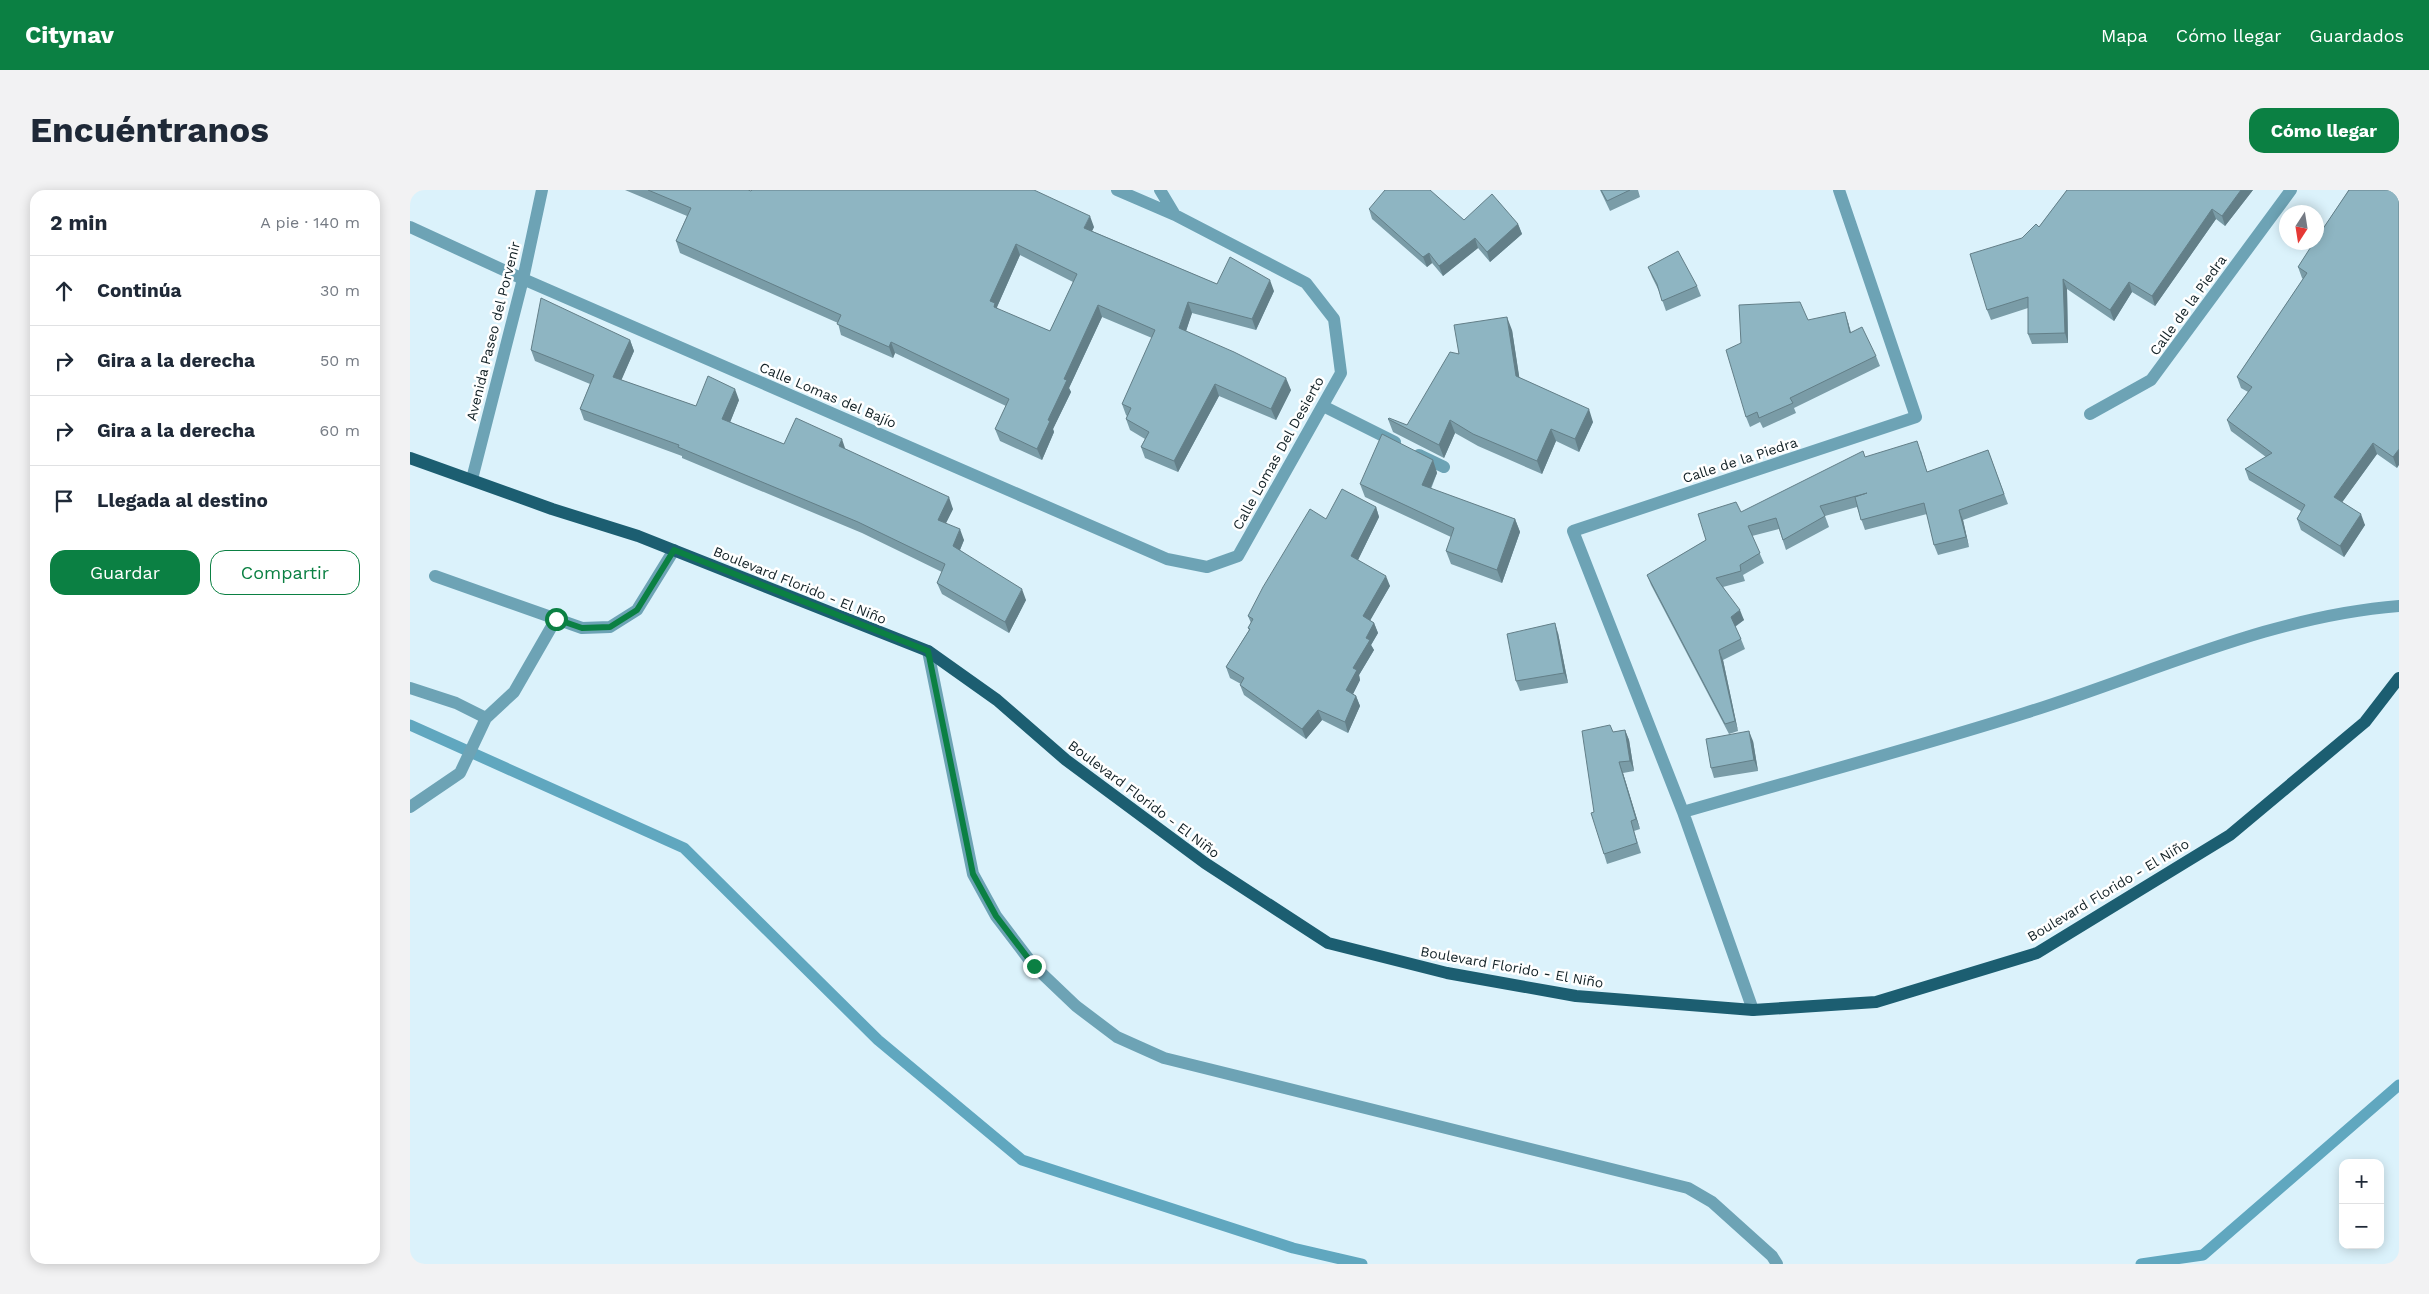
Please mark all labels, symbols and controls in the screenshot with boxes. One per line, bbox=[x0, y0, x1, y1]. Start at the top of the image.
text: Citynav bbox=[25, 21, 114, 49]
text: Mapa bbox=[2101, 25, 2148, 46]
text: Cómo llegar bbox=[2176, 25, 2282, 46]
text: Guardados bbox=[2310, 25, 2404, 46]
button: Cómo llegar bbox=[2249, 108, 2399, 153]
text: Encuéntranos bbox=[30, 109, 269, 151]
north arrow bbox=[2279, 205, 2324, 250]
text: 2 min bbox=[50, 210, 107, 235]
text: A pie · 140 m bbox=[260, 213, 360, 232]
street label: Avenida Paseo del Porvenir bbox=[463, 239, 523, 422]
street label: Calle de la Piedra bbox=[2146, 252, 2230, 358]
icon: ahead bbox=[50, 277, 78, 305]
text: Continúa bbox=[97, 279, 181, 302]
text: 30 m bbox=[320, 281, 360, 300]
icon: right bbox=[50, 347, 78, 375]
text: Gira a la derecha bbox=[97, 349, 255, 372]
text: 50 m bbox=[320, 351, 360, 370]
street label: Calle Lomas del Bajío bbox=[757, 359, 899, 431]
street label: Calle Lomas Del Desierto bbox=[1229, 374, 1327, 532]
icon: right bbox=[50, 417, 78, 445]
text: Gira a la derecha bbox=[97, 419, 255, 442]
text: 60 m bbox=[320, 421, 360, 440]
street label: Calle de la Piedra bbox=[1681, 434, 1800, 486]
icon: arrive bbox=[50, 487, 78, 515]
text: Llegada al destino bbox=[97, 489, 268, 512]
street label: Boulevard Florido - El Niño bbox=[711, 543, 889, 627]
button: Guardar bbox=[50, 550, 200, 595]
button: Compartir bbox=[210, 550, 360, 595]
route start bbox=[545, 608, 568, 631]
street label: Boulevard Florido - El Niño bbox=[1065, 737, 1223, 861]
street label: Boulevard Florido - El Niño bbox=[2024, 835, 2192, 945]
street label: Boulevard Florido - El Niño bbox=[1419, 943, 1605, 991]
route end bbox=[1023, 955, 1046, 978]
map controls bbox=[2339, 1159, 2384, 1249]
button: + bbox=[2339, 1159, 2384, 1204]
button: − bbox=[2339, 1204, 2384, 1249]

